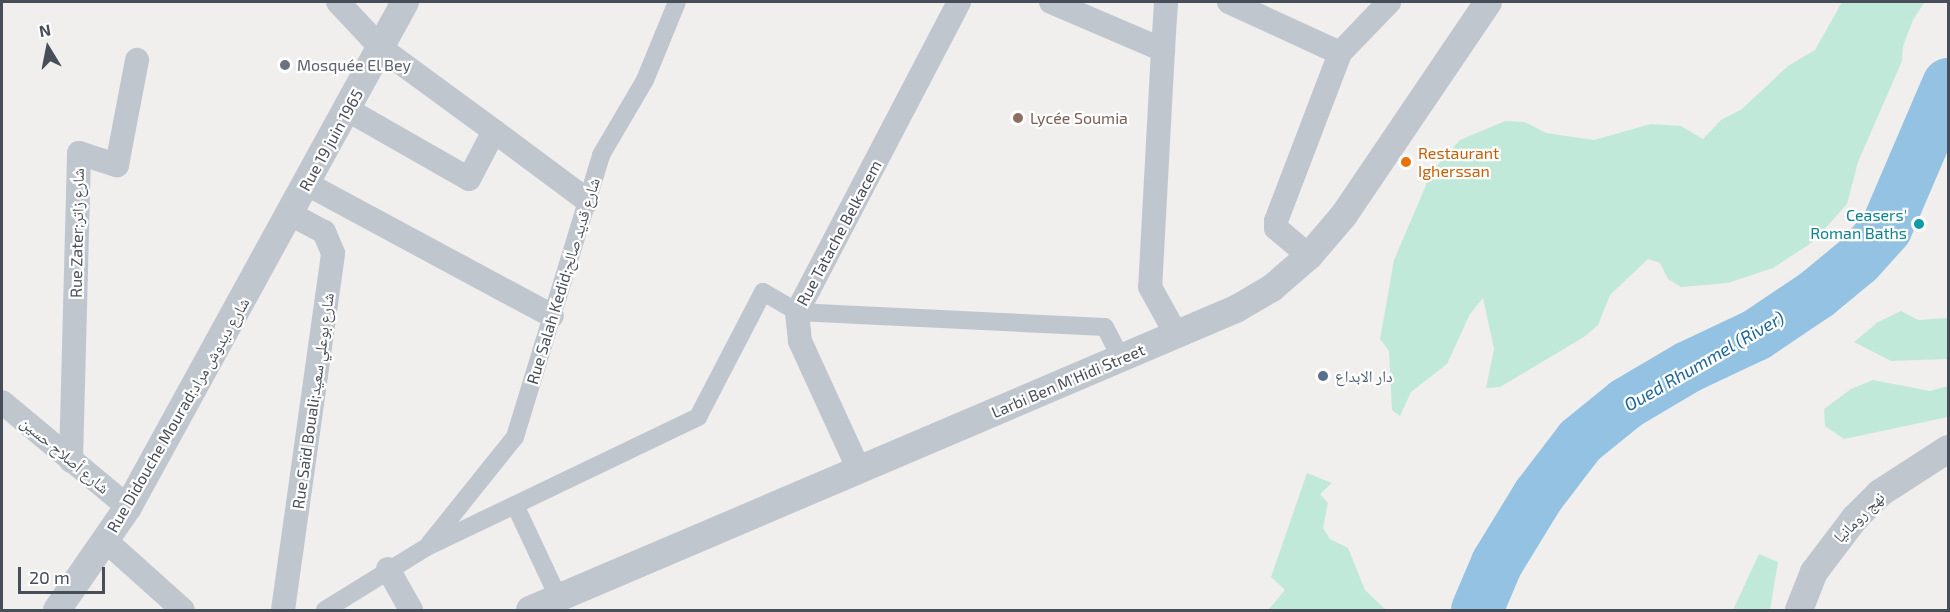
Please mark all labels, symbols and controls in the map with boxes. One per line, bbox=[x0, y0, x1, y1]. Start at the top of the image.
north arrow bbox=[18, 18, 78, 78]
text: N bbox=[37, 19, 52, 40]
place label: Mosquée El Bey bbox=[297, 55, 411, 75]
marker: Mosquée El Bey bbox=[278, 58, 292, 72]
street label: Rue 19 juin 1965 bbox=[295, 86, 367, 194]
place label: Lycée Soumia bbox=[1030, 108, 1128, 128]
marker: Lycée Soumia bbox=[1011, 111, 1025, 125]
place label: Restaurant Igherssan bbox=[1418, 143, 1499, 181]
marker: Restaurant Igherssan bbox=[1399, 155, 1413, 169]
street label: Rue Tatache Belkacem bbox=[792, 157, 886, 309]
street label: Rue Zater;شارع زاتر bbox=[66, 168, 88, 298]
street label: Rue Salah Kedid;شارع قديد صالح bbox=[522, 175, 604, 387]
place label: Ceasers' Roman Baths bbox=[1810, 205, 1907, 243]
marker: Ceasers' Roman Baths bbox=[1912, 217, 1926, 231]
street label: Rue Saïd Bouali;شارع بوعلي سعيد bbox=[288, 292, 338, 510]
street label: Rue Didouche Mourad;شارع ديدوش مراد bbox=[103, 294, 253, 536]
water label: Oued Rhummel (River) bbox=[1620, 306, 1788, 416]
street label: Larbi Ben M'Hidi Street bbox=[988, 340, 1148, 422]
place label: دار الابداع bbox=[1335, 366, 1393, 386]
marker: دار الابداع bbox=[1316, 369, 1330, 383]
street label: شارع أصلاح حسين bbox=[17, 412, 113, 498]
street label: نهج رومانيا bbox=[1830, 488, 1888, 546]
scale bar bbox=[21, 555, 108, 593]
text: 20 m bbox=[29, 566, 70, 588]

